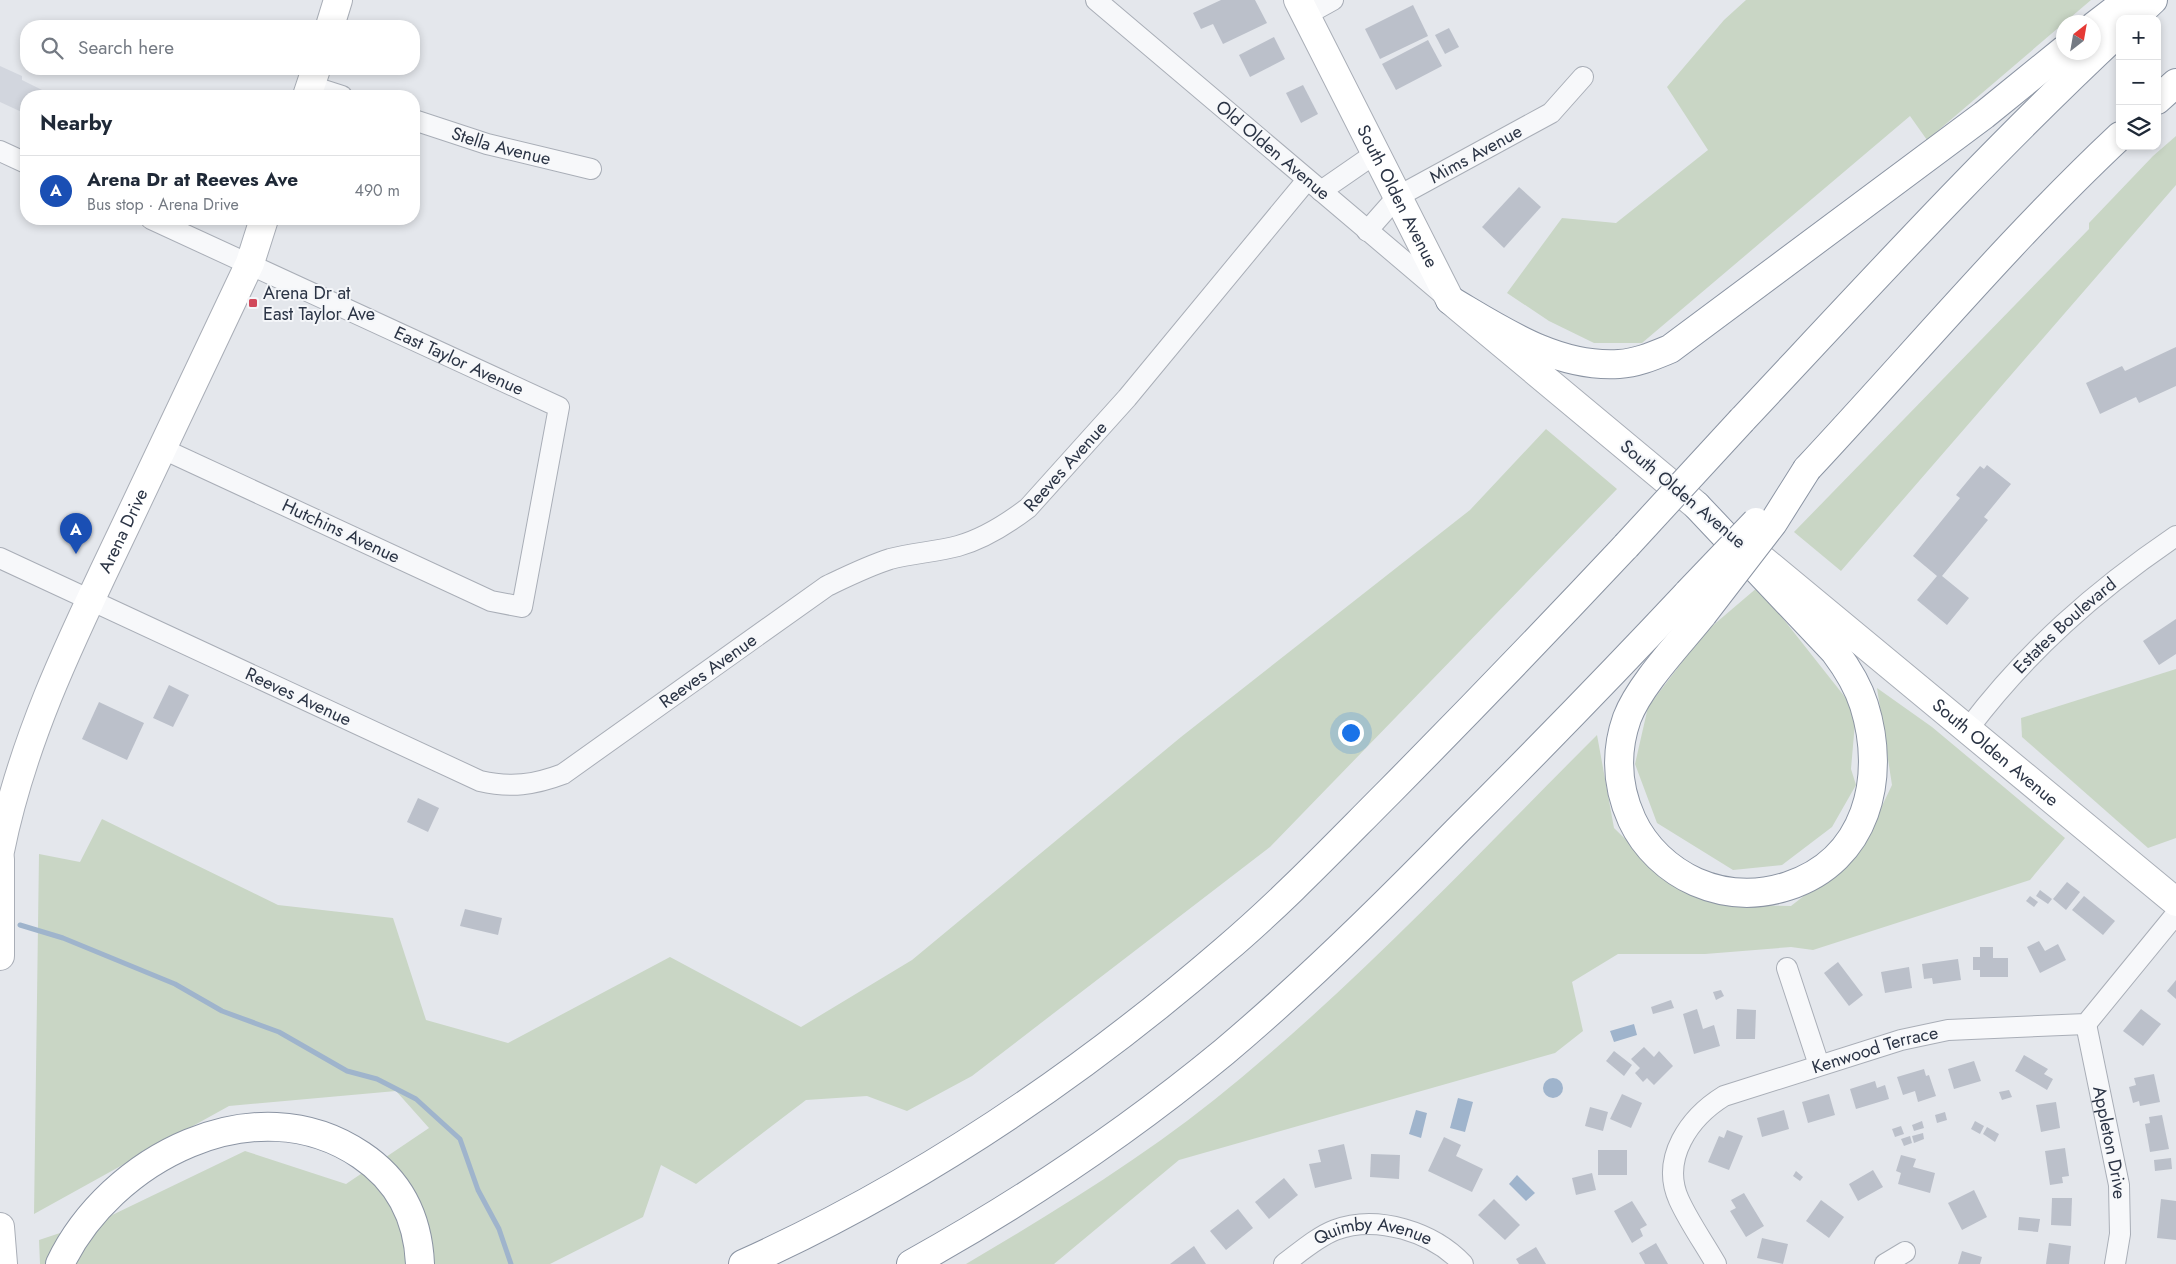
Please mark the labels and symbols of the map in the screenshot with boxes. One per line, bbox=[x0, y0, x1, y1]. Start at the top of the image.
north arrow bbox=[2056, 15, 2101, 60]
street label: Old Olden Avenue bbox=[1210, 94, 1336, 206]
street label: Mims Avenue bbox=[1425, 118, 1527, 190]
street label: Stella Avenue bbox=[448, 120, 553, 172]
street label: South Olden Avenue bbox=[1350, 120, 1445, 272]
place label: Arena Dr at East Taylor Ave bbox=[263, 280, 375, 327]
marker: Arena Dr at East Taylor Ave bbox=[247, 297, 259, 309]
street label: East Taylor Avenue bbox=[390, 320, 528, 402]
street label: Reeves Avenue bbox=[1018, 415, 1113, 517]
street label: South Olden Avenue bbox=[1614, 434, 1752, 554]
street label: Arena Drive bbox=[92, 484, 154, 577]
street label: Hutchins Avenue bbox=[278, 492, 404, 570]
pin: A bbox=[60, 513, 92, 554]
street label: Estates Boulevard bbox=[2007, 571, 2122, 680]
street label: Reeves Avenue bbox=[654, 627, 762, 714]
street label: Reeves Avenue bbox=[241, 661, 356, 732]
street label: South Olden Avenue bbox=[1927, 692, 2064, 813]
your location bbox=[1338, 720, 1364, 746]
street label: Kenwood Terrace bbox=[1809, 1019, 1941, 1080]
street label: Appleton Drive bbox=[2086, 1084, 2132, 1199]
street label: Quimby Avenue bbox=[1309, 1211, 1437, 1252]

